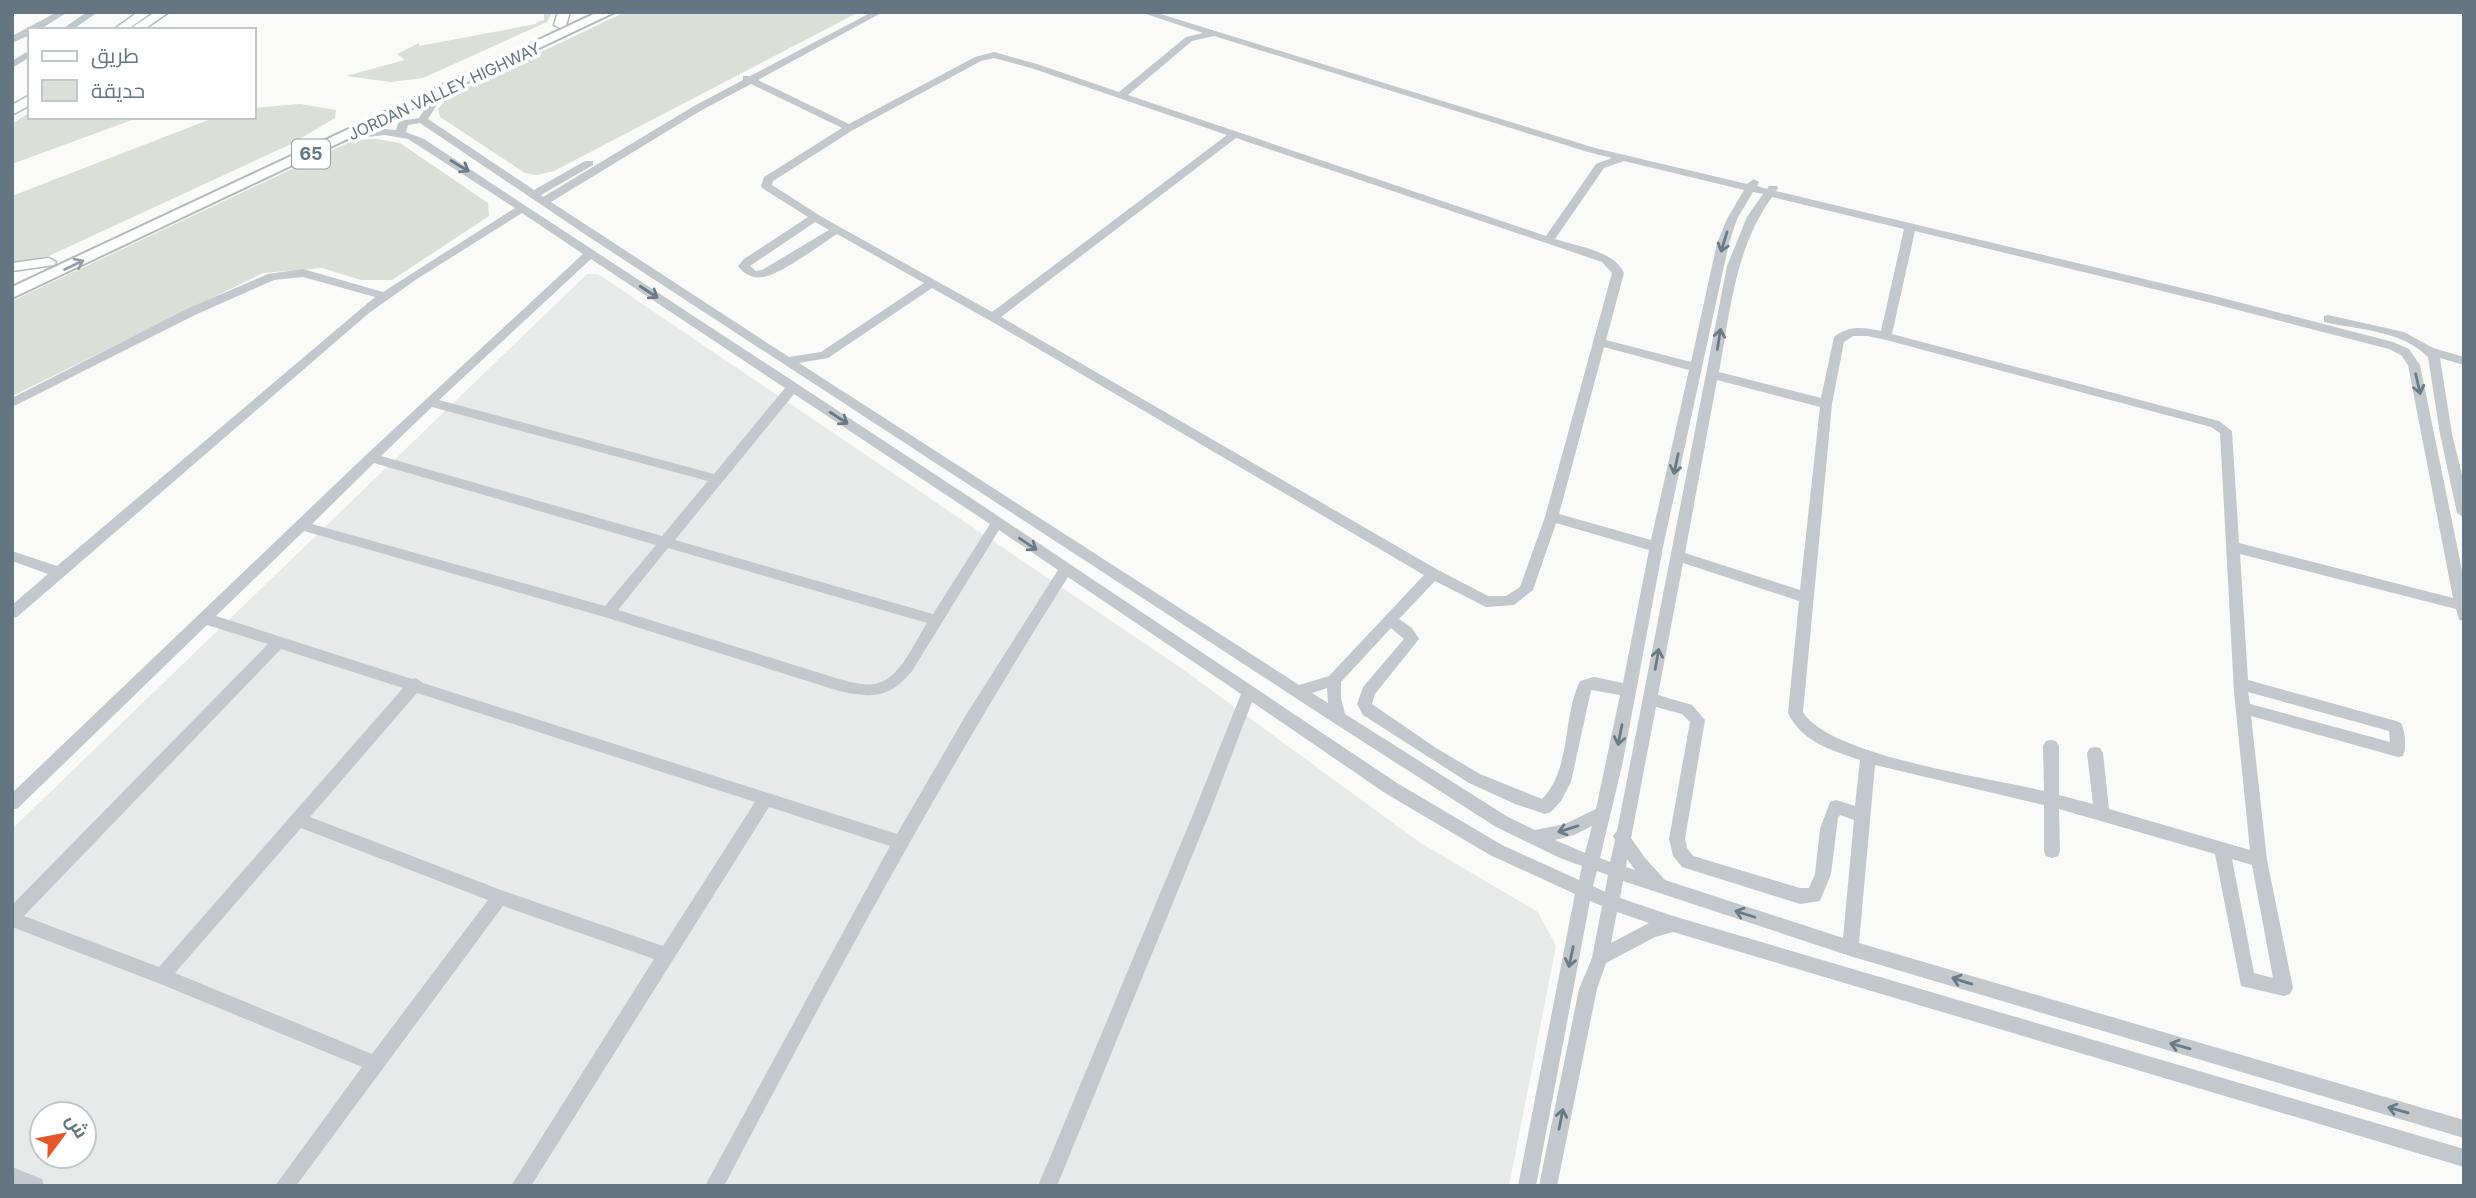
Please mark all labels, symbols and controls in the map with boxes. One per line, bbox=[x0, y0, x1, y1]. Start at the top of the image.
legend bbox=[28, 28, 256, 119]
street label: JORDAN VALLEY HIGHWAY bbox=[345, 38, 543, 144]
text: طريق bbox=[91, 43, 139, 69]
text: حديقة bbox=[91, 78, 145, 103]
road number: 65 bbox=[292, 140, 330, 168]
one-way arrow bbox=[450, 159, 470, 173]
one-way arrow bbox=[1717, 230, 1730, 252]
one-way arrow bbox=[63, 257, 84, 271]
one-way arrow bbox=[639, 285, 659, 299]
one-way arrow bbox=[1713, 328, 1726, 351]
one-way arrow bbox=[2412, 372, 2426, 395]
one-way arrow bbox=[829, 410, 848, 425]
one-way arrow bbox=[1668, 452, 1682, 475]
one-way arrow bbox=[1018, 537, 1038, 551]
one-way arrow bbox=[1651, 648, 1664, 671]
one-way arrow bbox=[1613, 723, 1627, 746]
one-way arrow bbox=[1558, 823, 1580, 836]
one-way arrow bbox=[1734, 906, 1756, 919]
one-way arrow bbox=[1564, 945, 1578, 968]
one-way arrow bbox=[1951, 974, 1973, 987]
one-way arrow bbox=[2169, 1038, 2191, 1051]
north arrow bbox=[28, 1100, 98, 1170]
one-way arrow bbox=[2387, 1103, 2409, 1116]
one-way arrow bbox=[1555, 1108, 1568, 1131]
text: ش bbox=[61, 1110, 93, 1143]

